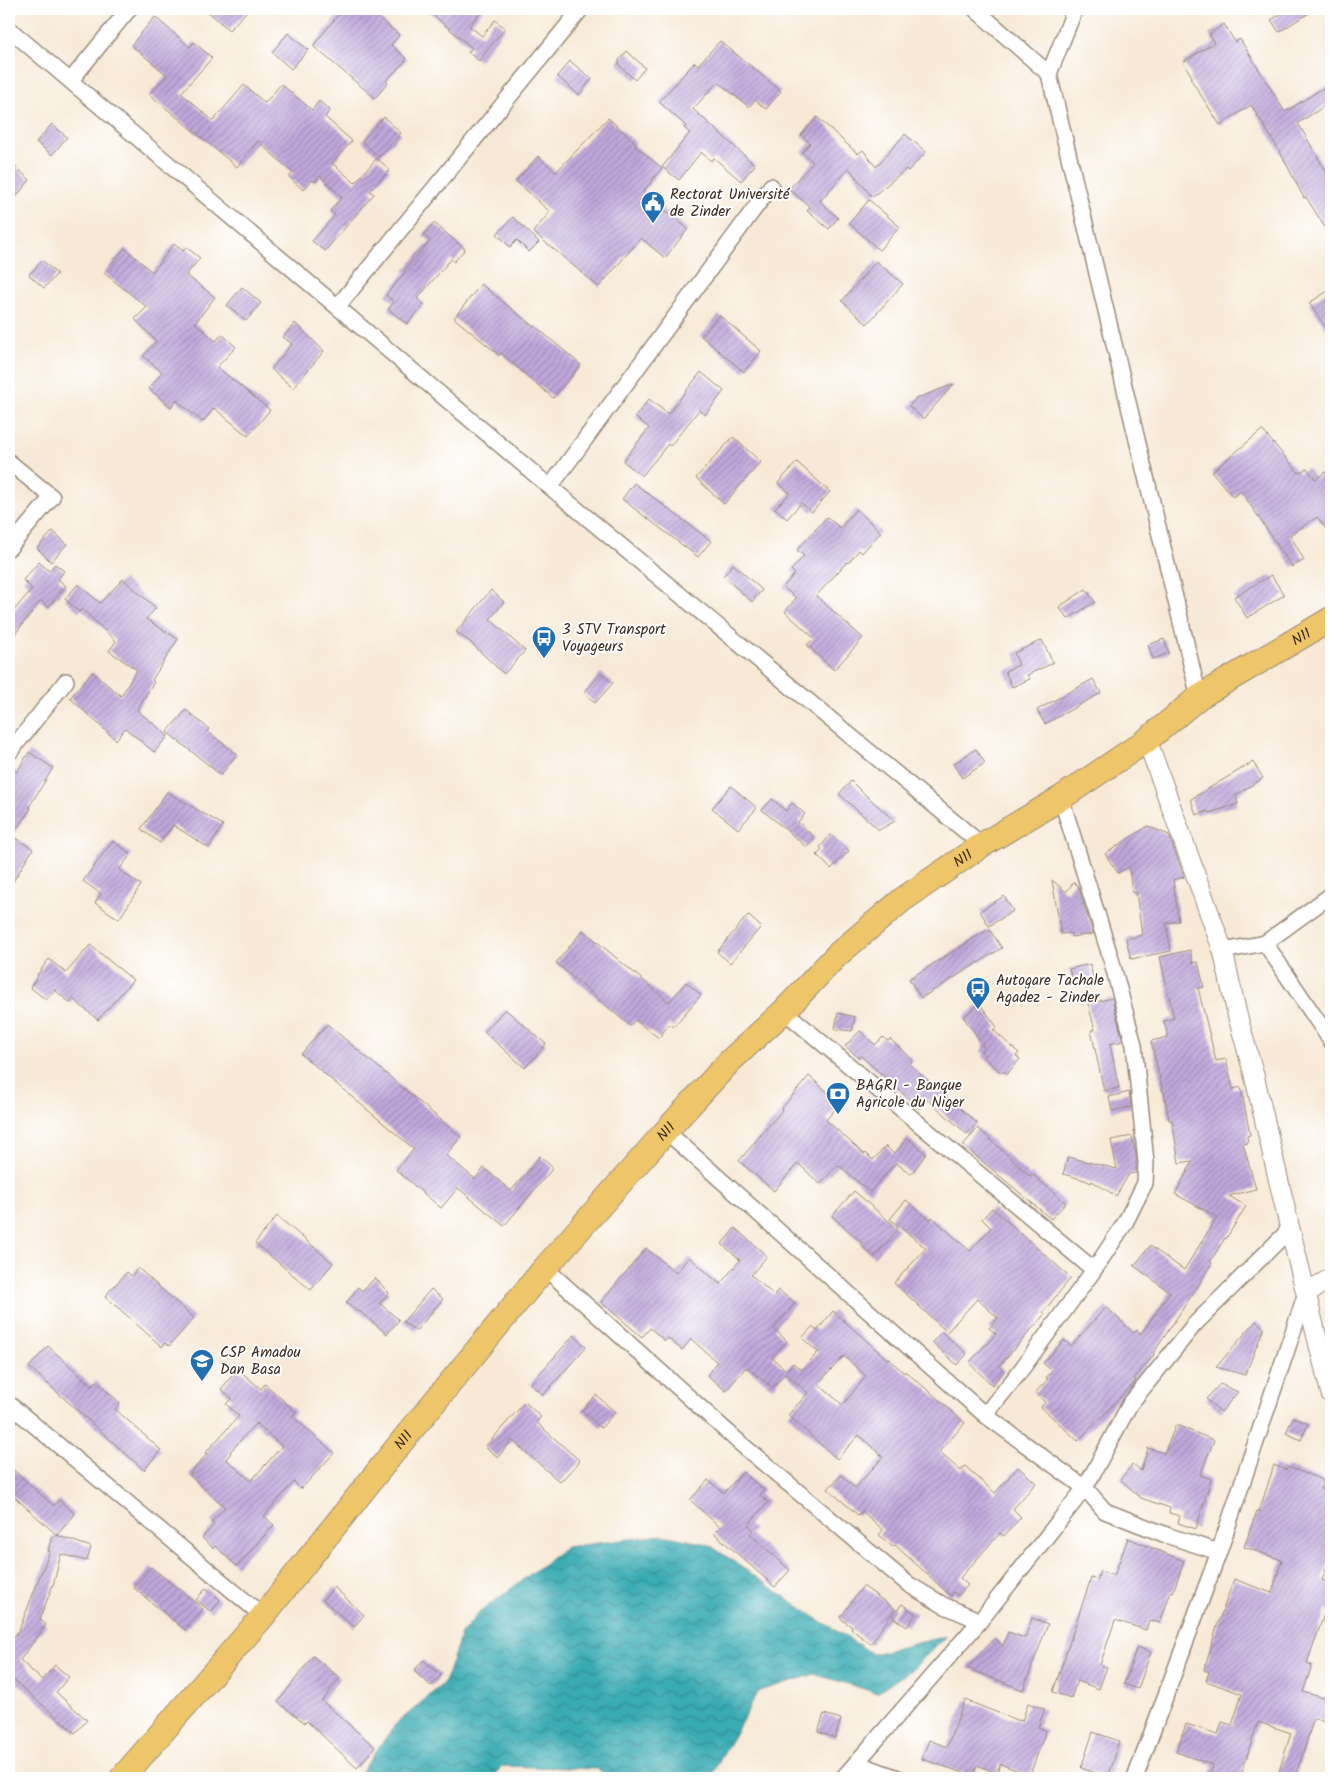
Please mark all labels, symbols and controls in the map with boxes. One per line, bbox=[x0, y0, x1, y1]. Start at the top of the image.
place label: Rectorat Université de Zinder bbox=[670, 183, 791, 224]
public building icon: Rectorat Université de Zinder bbox=[640, 190, 666, 224]
place label: 3 STV Transport Voyageurs bbox=[562, 618, 666, 659]
street label: N11 bbox=[1287, 622, 1316, 653]
bus stop icon: 3 STV Transport Voyageurs bbox=[531, 625, 557, 659]
street label: N11 bbox=[949, 843, 979, 874]
place label: Autogare Tachale Agadez - Zinder bbox=[996, 969, 1104, 1010]
bus stop icon: Autogare Tachale Agadez - Zinder bbox=[965, 976, 991, 1010]
place label: BAGRI - Banque Agricole du Niger bbox=[856, 1074, 965, 1115]
bank icon: BAGRI - Banque Agricole du Niger bbox=[825, 1081, 851, 1115]
street label: N11 bbox=[651, 1116, 682, 1147]
place label: CSP Amadou Dan Basa bbox=[220, 1341, 301, 1382]
school or university icon: CSP Amadou Dan Basa bbox=[189, 1348, 215, 1382]
street label: N11 bbox=[389, 1425, 420, 1455]

